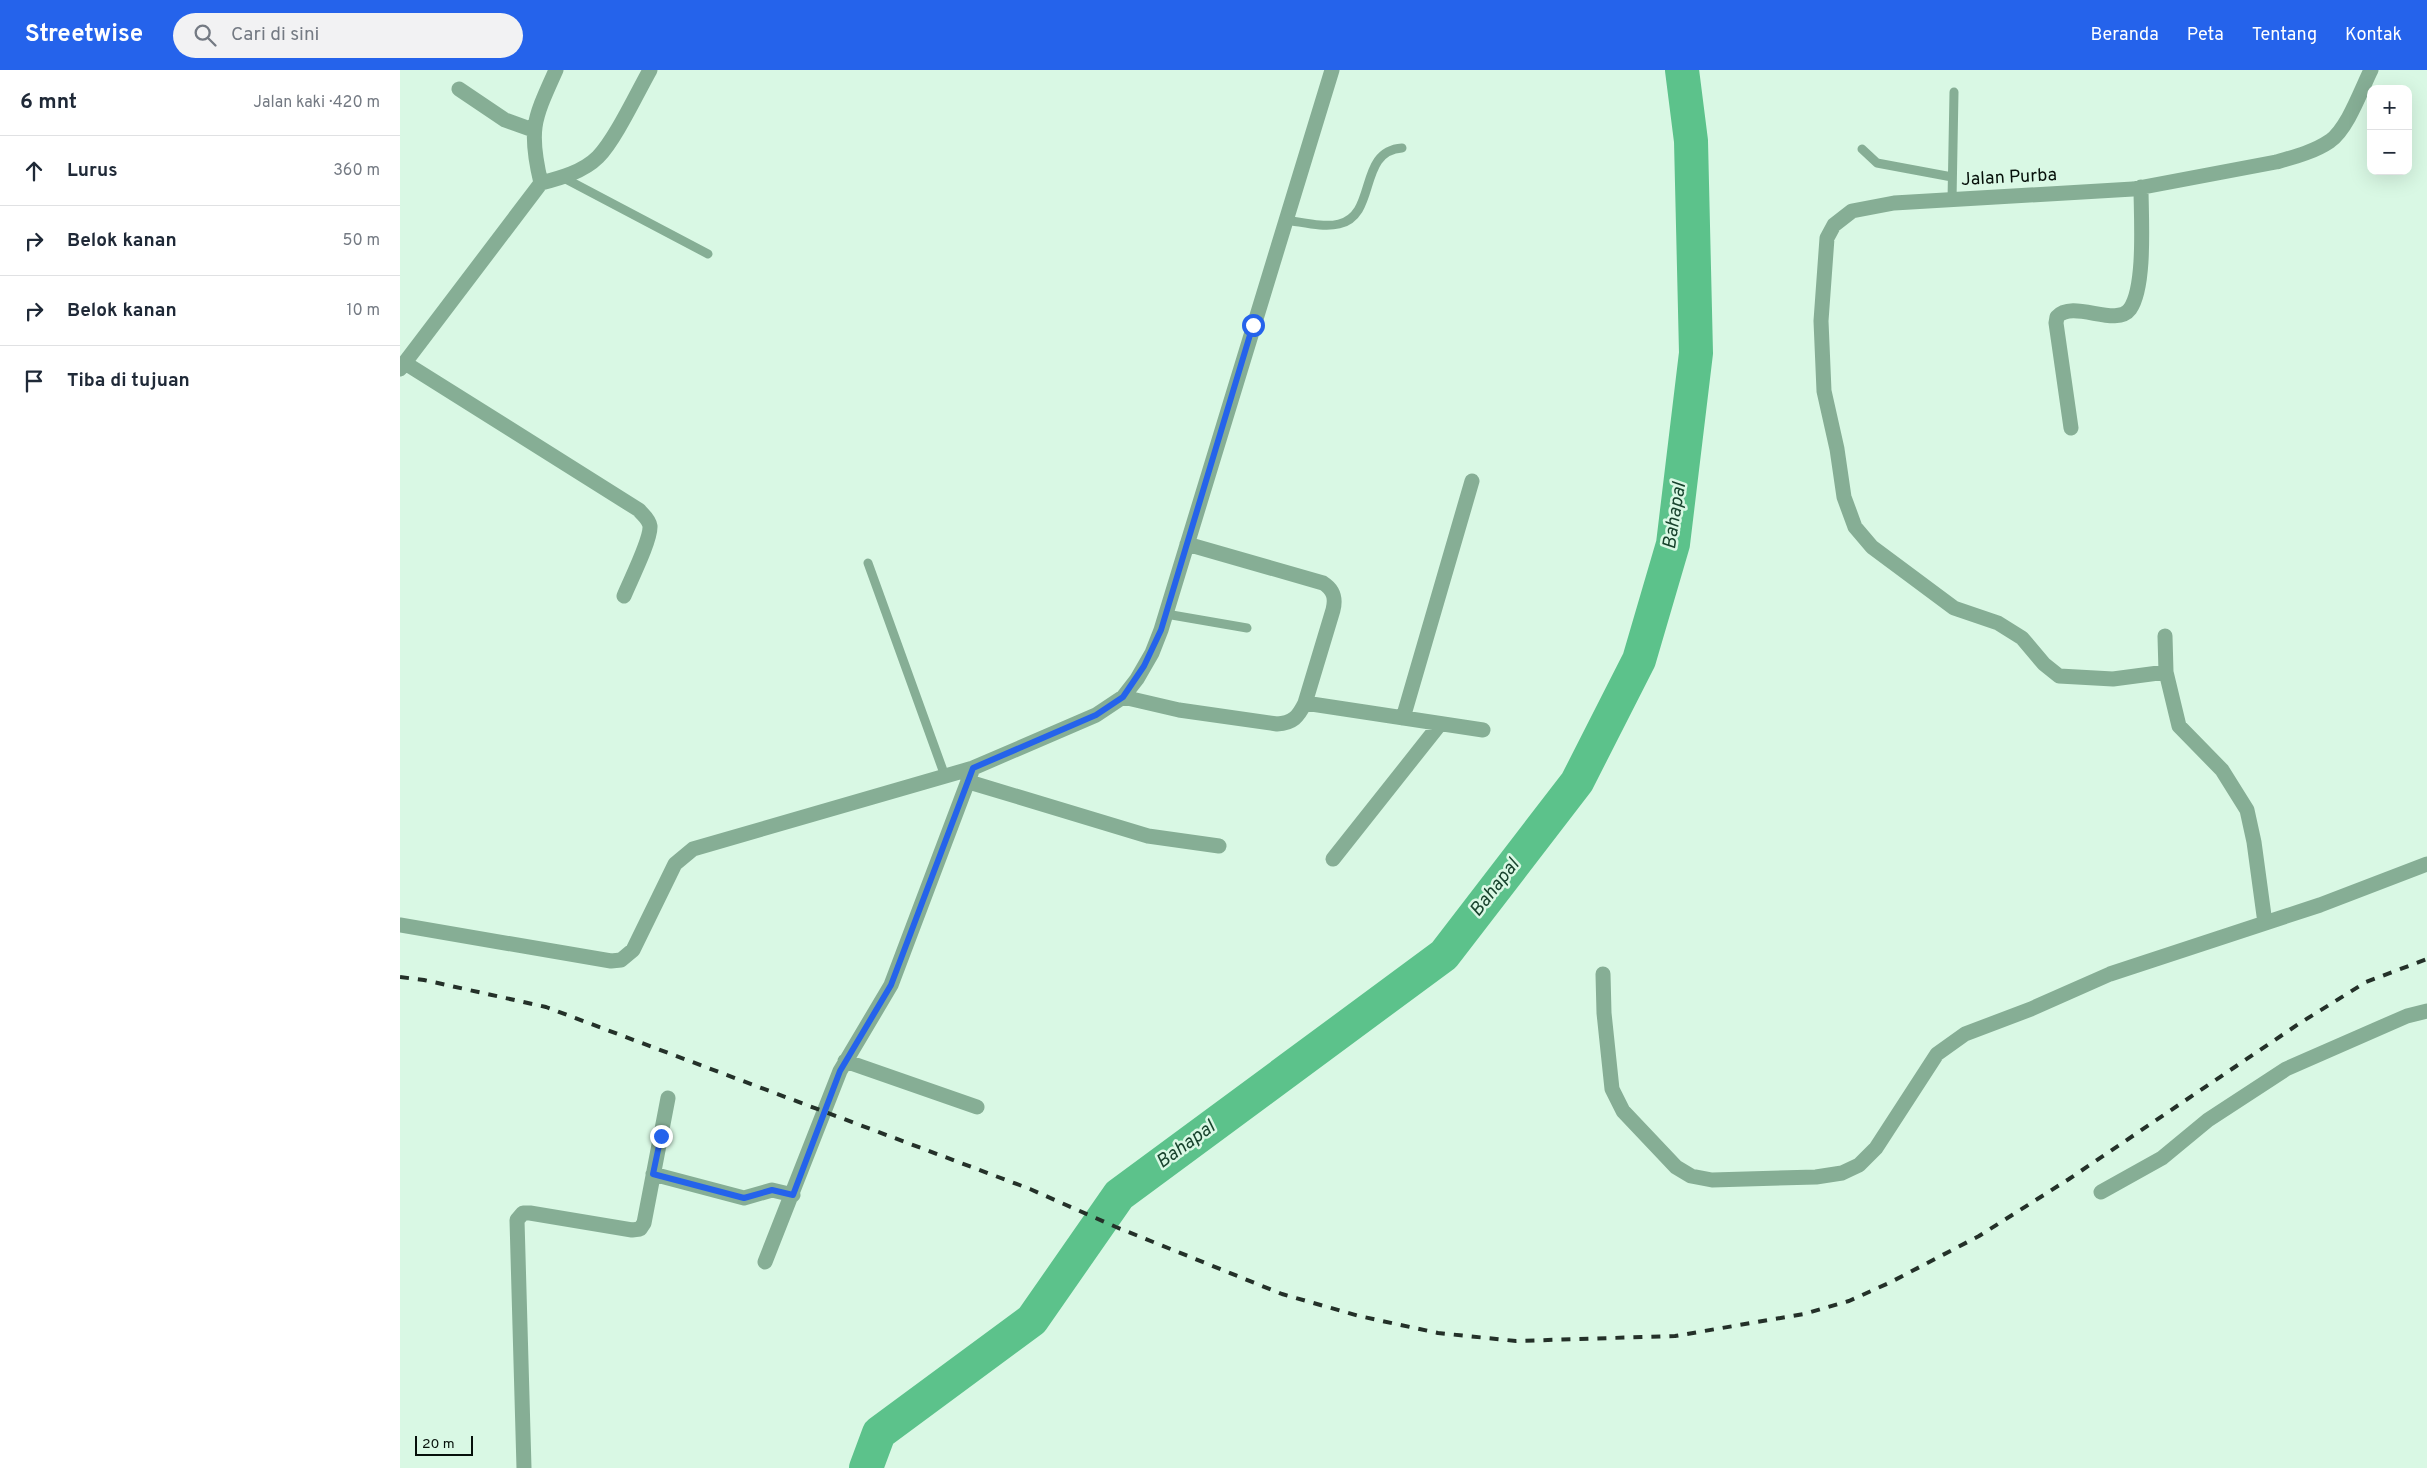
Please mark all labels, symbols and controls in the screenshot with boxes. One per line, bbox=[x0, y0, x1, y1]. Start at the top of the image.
search box bbox=[173, 13, 523, 58]
text: Streetwise bbox=[25, 20, 143, 50]
icon: search bbox=[191, 21, 219, 49]
text: Cari di sini bbox=[231, 23, 319, 47]
text: Beranda bbox=[2090, 24, 2159, 47]
text: Peta bbox=[2187, 24, 2224, 47]
text: Tentang bbox=[2252, 24, 2317, 47]
text: Kontak bbox=[2345, 24, 2402, 47]
map controls bbox=[2367, 85, 2412, 175]
button: + bbox=[2367, 85, 2412, 130]
text: 6 mnt bbox=[20, 89, 77, 116]
text: Jalan kaki · 420 m bbox=[253, 93, 380, 113]
button: − bbox=[2367, 130, 2412, 175]
icon: ahead bbox=[20, 157, 48, 185]
text: Lurus bbox=[67, 159, 118, 183]
text: 360 m bbox=[333, 161, 380, 181]
street label: Jalan Purba bbox=[1960, 164, 2058, 192]
icon: right bbox=[20, 227, 48, 255]
text: Belok kanan bbox=[67, 229, 177, 253]
text: 50 m bbox=[343, 231, 380, 251]
icon: right bbox=[20, 297, 48, 325]
text: Belok kanan bbox=[67, 299, 177, 323]
text: 10 m bbox=[346, 301, 380, 321]
route start bbox=[1242, 314, 1265, 337]
icon: arrive bbox=[20, 367, 48, 395]
text: Tiba di tujuan bbox=[67, 369, 190, 393]
water label: Bahapal bbox=[1658, 480, 1692, 551]
water label: Bahapal bbox=[1465, 853, 1526, 922]
water label: Bahapal bbox=[1152, 1115, 1221, 1174]
route end bbox=[650, 1125, 673, 1148]
scale bar bbox=[415, 1433, 472, 1456]
text: 20 m bbox=[422, 1436, 455, 1453]

